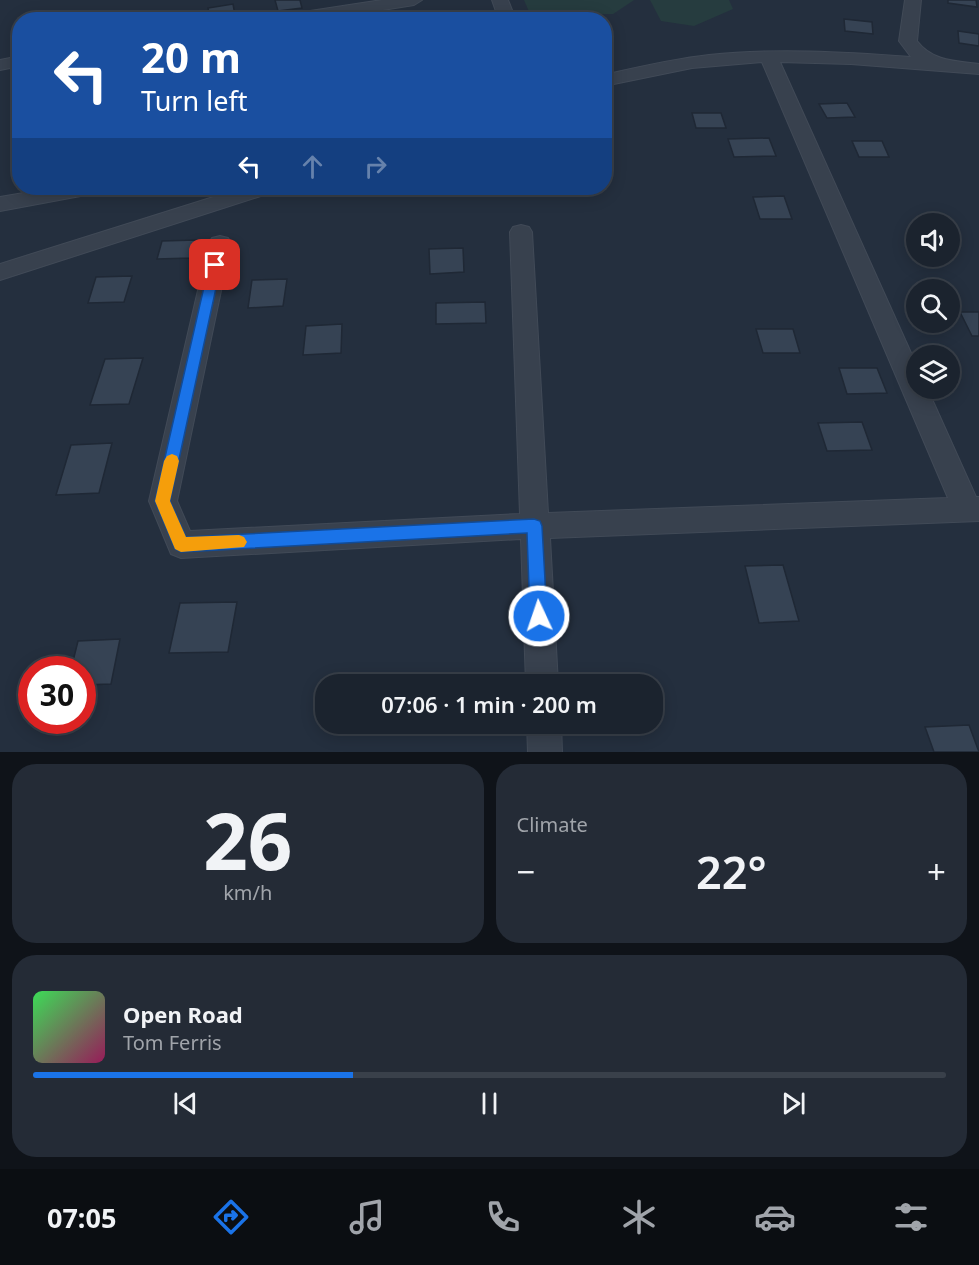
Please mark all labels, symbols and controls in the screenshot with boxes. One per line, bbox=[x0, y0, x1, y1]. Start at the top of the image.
text: 20 m bbox=[141, 28, 241, 85]
icon: left bbox=[42, 36, 120, 114]
text: Turn left bbox=[141, 82, 247, 119]
icon: left bbox=[233, 150, 266, 183]
icon: ahead bbox=[296, 150, 329, 183]
icon: right bbox=[359, 150, 392, 183]
map controls bbox=[906, 213, 960, 399]
button: sound bbox=[906, 213, 960, 267]
pin bbox=[189, 239, 240, 290]
icon: arrive bbox=[198, 248, 231, 281]
button: search bbox=[906, 279, 960, 333]
button: layers bbox=[906, 345, 960, 399]
position arrow bbox=[507, 584, 571, 648]
speed limit sign: 30 bbox=[18, 656, 96, 734]
text: 07:06 · 1 min · 200 m bbox=[381, 689, 597, 719]
text: 26 bbox=[203, 787, 292, 893]
text: Climate bbox=[517, 811, 588, 838]
text: 22° bbox=[696, 841, 767, 902]
text: − bbox=[517, 849, 535, 894]
text: + bbox=[927, 849, 946, 894]
text: km/h bbox=[223, 879, 272, 906]
text: Open Road bbox=[123, 999, 243, 1029]
text: Tom Ferris bbox=[123, 1029, 222, 1056]
icon: previous bbox=[169, 1087, 202, 1120]
icon: pause bbox=[473, 1087, 506, 1120]
icon: next bbox=[777, 1087, 810, 1120]
icon: directions bbox=[210, 1196, 252, 1238]
icon: music bbox=[346, 1196, 388, 1238]
icon: phone bbox=[482, 1196, 524, 1238]
icon: climate bbox=[618, 1196, 660, 1238]
icon: car bbox=[754, 1196, 796, 1238]
icon: filters bbox=[890, 1196, 932, 1238]
text: 07:05 bbox=[47, 1199, 116, 1236]

